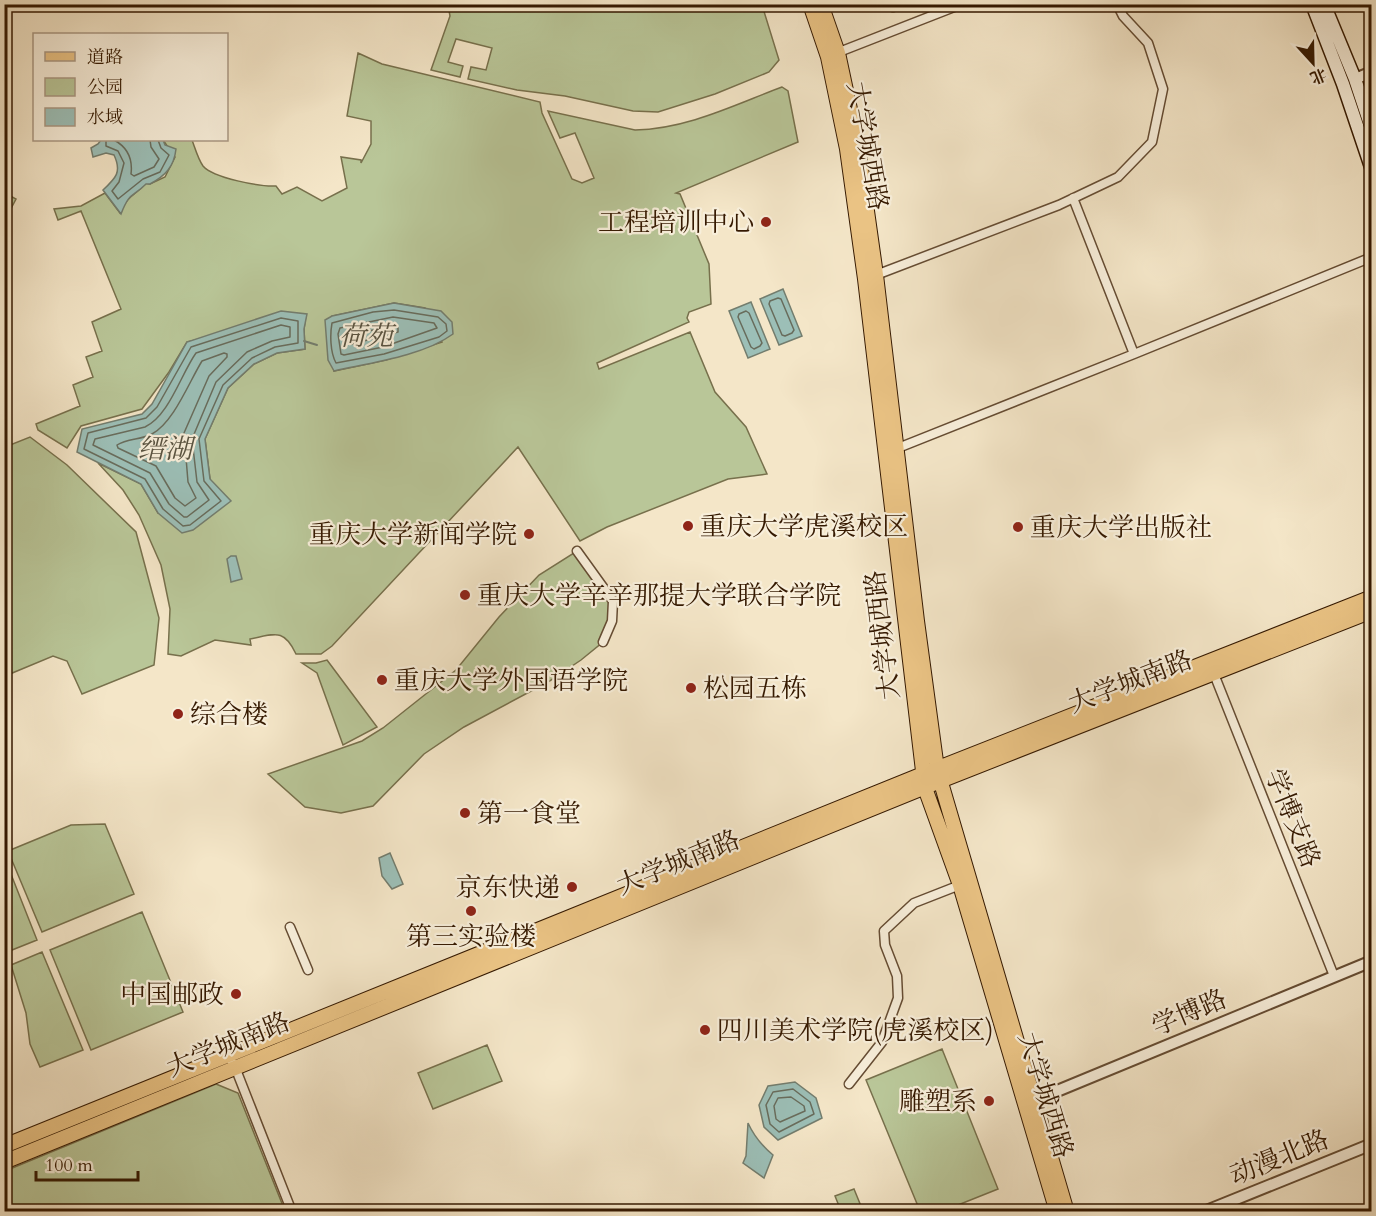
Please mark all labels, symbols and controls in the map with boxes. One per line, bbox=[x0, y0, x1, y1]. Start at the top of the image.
legend bbox=[33, 33, 228, 141]
north arrow bbox=[1283, 33, 1343, 93]
text: 道路 bbox=[87, 45, 123, 70]
text: 北 bbox=[1307, 63, 1330, 89]
text: 公园 bbox=[87, 75, 123, 100]
street label: 大学城西路 bbox=[839, 79, 896, 213]
text: 水域 bbox=[87, 105, 123, 130]
place label: 工程培训中心 bbox=[598, 205, 754, 240]
marker: 工程培训中心 bbox=[759, 215, 773, 229]
water label: 荷苑 bbox=[339, 318, 397, 355]
water label: 缙湖 bbox=[138, 431, 197, 468]
place label: 重庆大学虎溪校区 bbox=[700, 509, 908, 544]
place label: 重庆大学出版社 bbox=[1030, 510, 1212, 545]
place label: 重庆大学新闻学院 bbox=[309, 517, 517, 552]
marker: 重庆大学虎溪校区 bbox=[681, 519, 695, 533]
marker: 重庆大学出版社 bbox=[1011, 520, 1025, 534]
marker: 重庆大学新闻学院 bbox=[522, 527, 536, 541]
street label: 大学城西路 bbox=[857, 568, 908, 702]
place label: 重庆大学辛辛那提大学联合学院 bbox=[477, 578, 841, 613]
marker: 重庆大学辛辛那提大学联合学院 bbox=[458, 588, 472, 602]
street label: 大学城南路 bbox=[1063, 642, 1197, 721]
place label: 重庆大学外国语学院 bbox=[394, 663, 628, 698]
place label: 松园五栋 bbox=[703, 671, 807, 706]
marker: 重庆大学外国语学院 bbox=[375, 673, 389, 687]
marker: 松园五栋 bbox=[684, 681, 698, 695]
place label: 综合楼 bbox=[190, 697, 268, 732]
marker: 综合楼 bbox=[171, 707, 185, 721]
street label: 学博支路 bbox=[1257, 763, 1328, 873]
place label: 第一食堂 bbox=[477, 796, 581, 831]
marker: 第一食堂 bbox=[458, 806, 472, 820]
street label: 大学城南路 bbox=[611, 822, 745, 903]
place label: 京东快递 bbox=[456, 870, 560, 905]
marker: 京东快递 bbox=[565, 880, 579, 894]
marker: 第三实验楼 bbox=[464, 904, 478, 918]
place label: 第三实验楼 bbox=[406, 919, 536, 954]
place label: 中国邮政 bbox=[120, 977, 224, 1012]
street label: 学博路 bbox=[1146, 981, 1232, 1044]
marker: 中国邮政 bbox=[229, 987, 243, 1001]
street label: 大学城南路 bbox=[161, 1004, 295, 1085]
place label: 四川美术学院(虎溪校区) bbox=[717, 1013, 994, 1048]
marker: 四川美术学院(虎溪校区) bbox=[698, 1023, 712, 1037]
street label: 大学城西路 bbox=[1010, 1028, 1081, 1162]
place label: 雕塑系 bbox=[899, 1084, 977, 1119]
marker: 雕塑系 bbox=[982, 1094, 996, 1108]
street label: 动漫北路 bbox=[1224, 1122, 1334, 1193]
scale bar bbox=[36, 1144, 138, 1182]
text: 100 m bbox=[45, 1153, 93, 1178]

